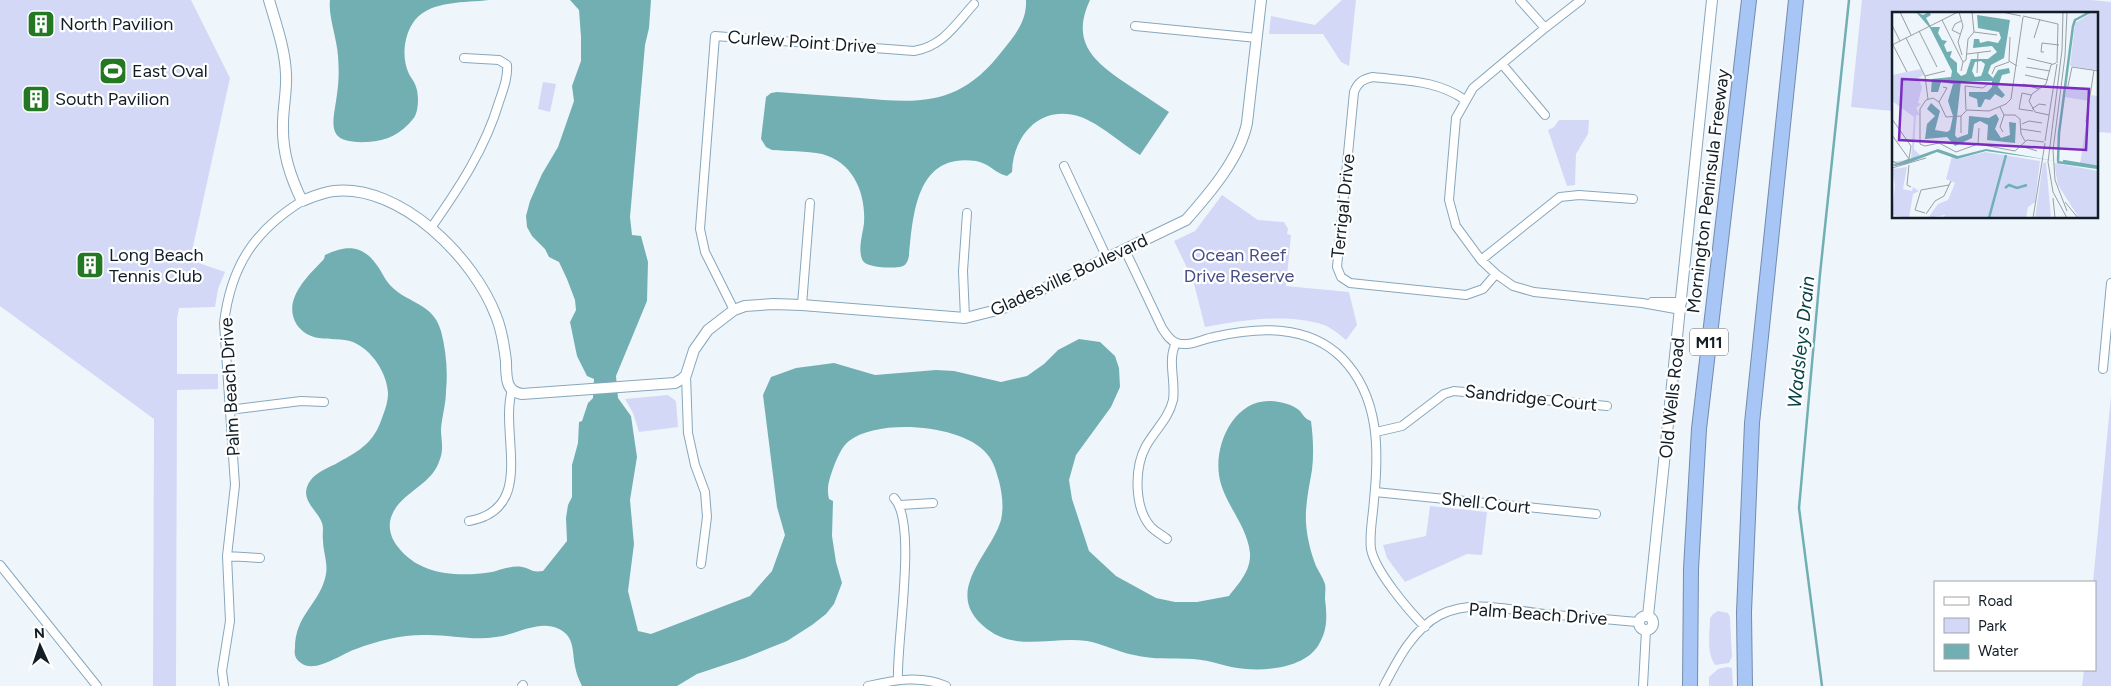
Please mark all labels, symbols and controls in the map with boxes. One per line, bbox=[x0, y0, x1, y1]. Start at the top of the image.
building icon: North Pavilion bbox=[26, 9, 56, 39]
inset map bbox=[1892, 12, 2098, 219]
place label: North Pavilion bbox=[60, 13, 173, 35]
street label: Curlew Point Drive bbox=[727, 26, 877, 58]
sports icon: East Oval bbox=[98, 56, 128, 86]
place label: East Oval bbox=[132, 60, 208, 82]
street label: Mornington Peninsula Freeway bbox=[1682, 67, 1734, 314]
building icon: South Pavilion bbox=[21, 84, 51, 114]
place label: South Pavilion bbox=[55, 88, 169, 110]
street label: Terrigal Drive bbox=[1327, 153, 1359, 259]
street label: Gladesville Boulevard bbox=[987, 229, 1151, 321]
place label: Long Beach Tennis Club bbox=[109, 244, 204, 287]
park label: Ocean Reef Drive Reserve bbox=[1184, 244, 1294, 287]
building icon: Long Beach Tennis Club bbox=[75, 250, 105, 280]
water label: Wadsleys Drain bbox=[1783, 274, 1819, 409]
street label: Palm Beach Drive bbox=[215, 317, 245, 457]
road number: M11 bbox=[1690, 328, 1728, 356]
street label: Old Wells Road bbox=[1655, 336, 1689, 460]
street label: Sandridge Court bbox=[1464, 380, 1598, 416]
street label: Shell Court bbox=[1440, 487, 1532, 519]
legend bbox=[1934, 581, 2096, 671]
text: Road bbox=[1978, 592, 2013, 610]
street label: Palm Beach Drive bbox=[1468, 598, 1608, 630]
text: Park bbox=[1978, 617, 2007, 635]
north arrow bbox=[15, 621, 65, 671]
text: N bbox=[33, 625, 45, 642]
text: Water bbox=[1978, 642, 2018, 660]

